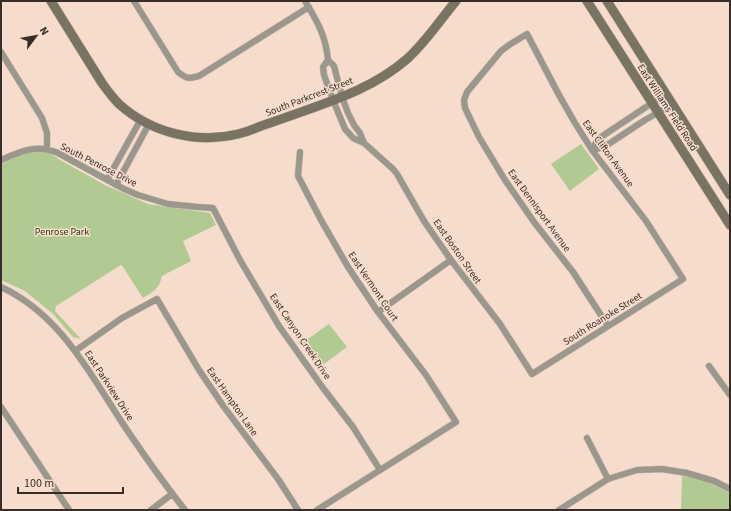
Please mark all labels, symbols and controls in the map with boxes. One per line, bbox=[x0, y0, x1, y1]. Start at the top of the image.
north arrow bbox=[16, 16, 56, 56]
text: N bbox=[36, 24, 52, 38]
street label: East Williams Field Road bbox=[634, 61, 701, 154]
street label: South Parkcrest Street bbox=[264, 74, 356, 120]
street label: East Clifton Avenue bbox=[579, 117, 637, 190]
street label: South Penrose Drive bbox=[58, 139, 139, 190]
street label: East Dennisport Avenue bbox=[504, 166, 574, 255]
street label: East Boston Street bbox=[430, 216, 485, 287]
park label: Penrose Park bbox=[35, 225, 89, 239]
street label: East Vermont Court bbox=[345, 249, 402, 325]
street label: South Roanoke Street bbox=[560, 289, 645, 349]
street label: East Canyon Creek Drive bbox=[266, 291, 334, 382]
street label: East Parkview Drive bbox=[81, 348, 137, 424]
street label: East Hampton Lane bbox=[203, 364, 261, 439]
scale bar bbox=[18, 469, 123, 495]
text: 100 m bbox=[24, 475, 54, 492]

